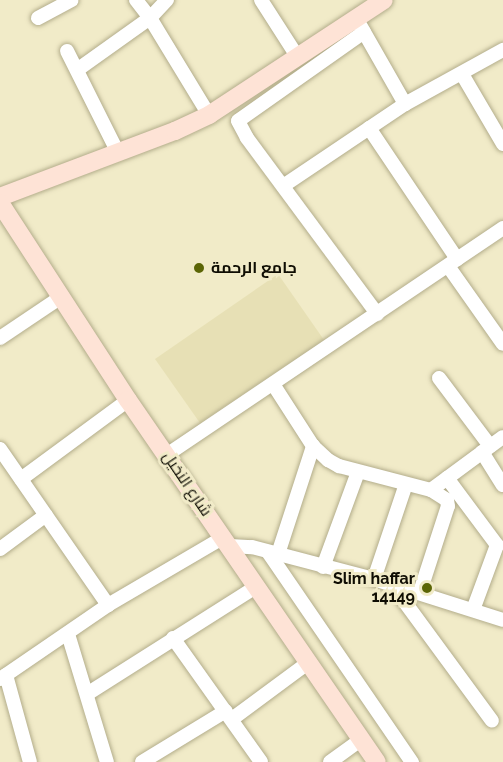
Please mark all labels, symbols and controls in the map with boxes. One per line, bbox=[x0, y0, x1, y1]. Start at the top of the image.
place label: جامع الرحمة bbox=[211, 258, 297, 278]
marker: جامع الرحمة bbox=[192, 261, 206, 275]
street label: شارع النخيل bbox=[158, 448, 216, 520]
place label: Slim haffar 14149 bbox=[333, 569, 415, 607]
marker: Slim haffar 14149 bbox=[420, 581, 434, 595]

